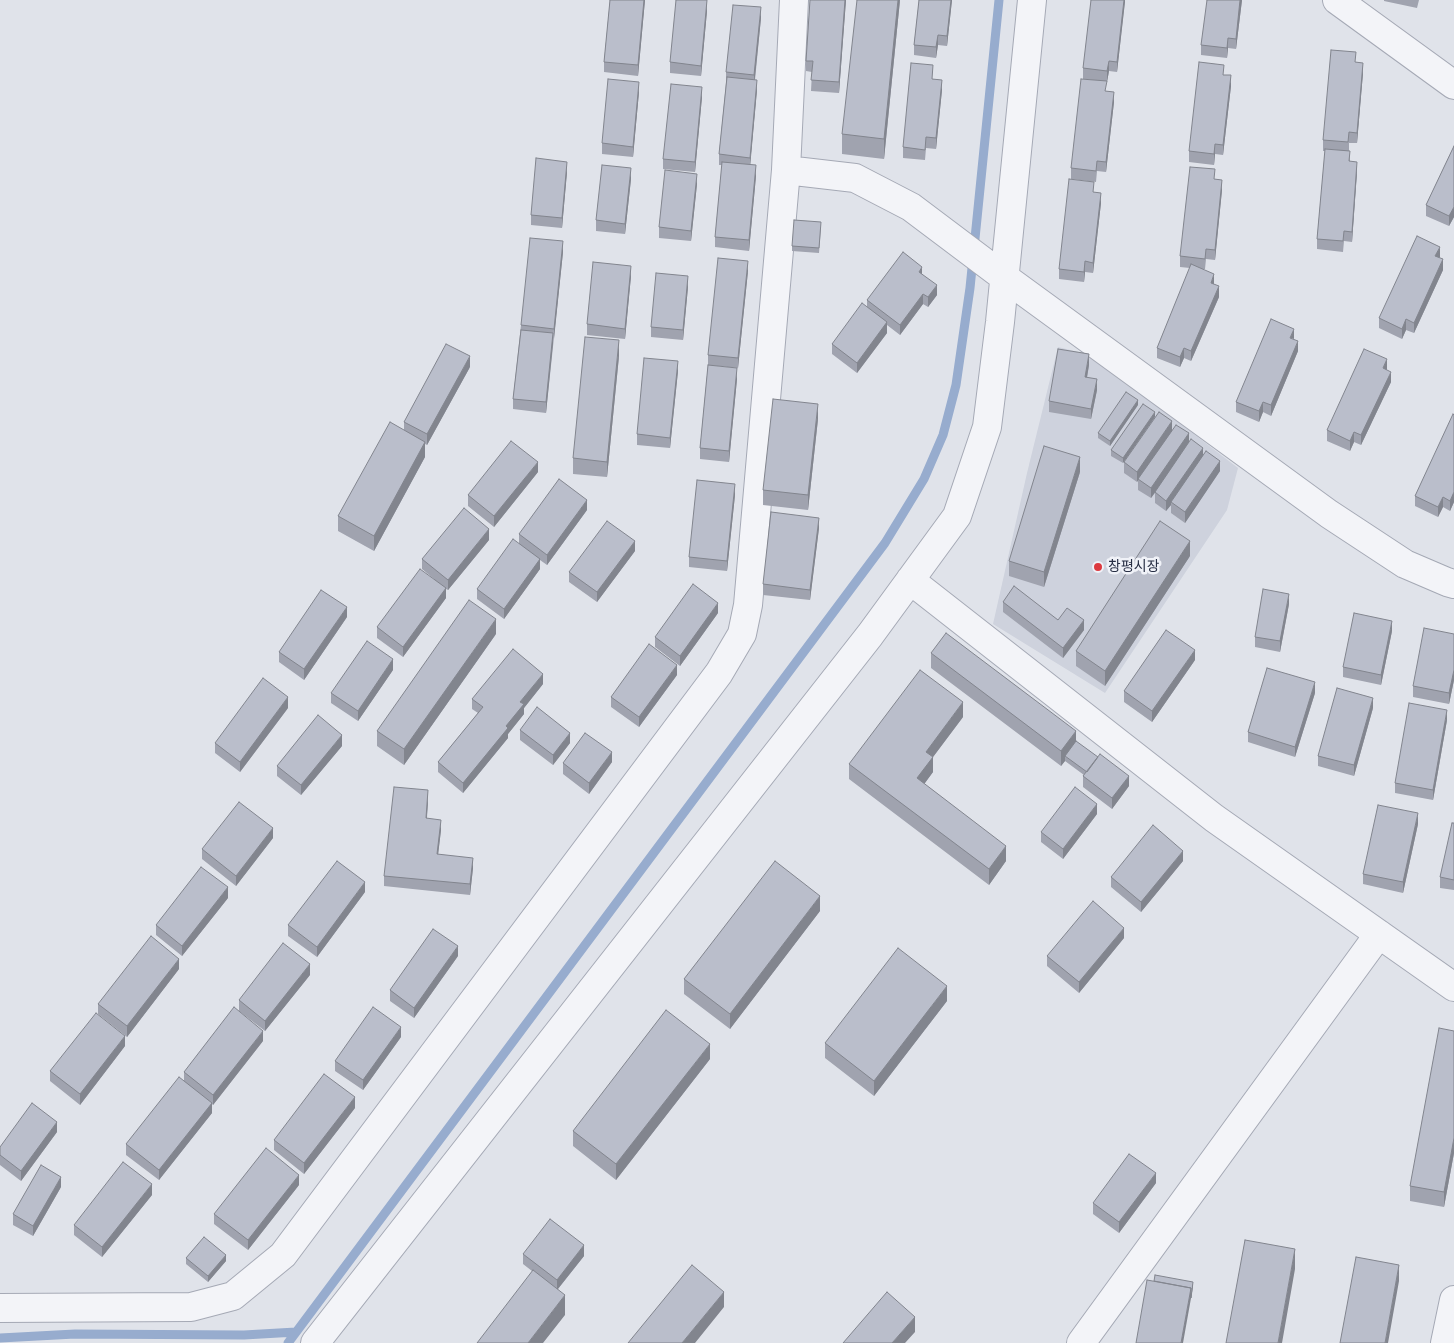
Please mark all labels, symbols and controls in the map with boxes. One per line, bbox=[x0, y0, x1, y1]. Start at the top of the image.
place label: 창평시장 bbox=[1108, 559, 1160, 575]
marker: 창평시장 bbox=[1092, 561, 1104, 573]

